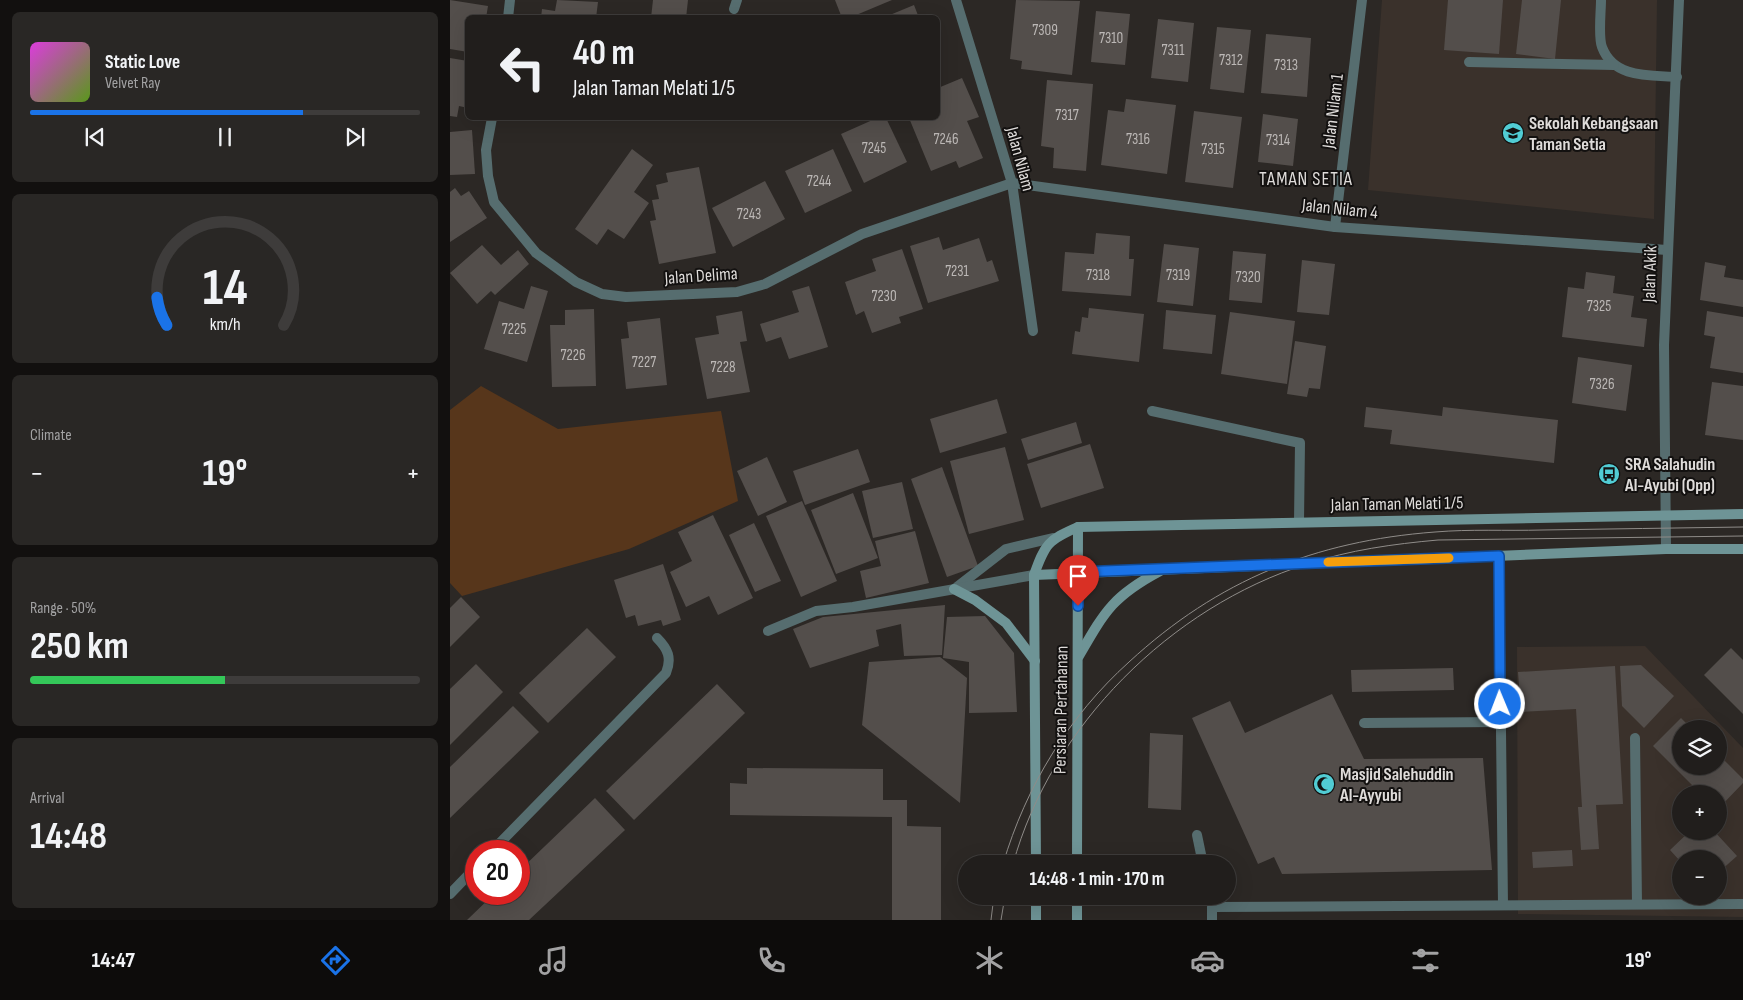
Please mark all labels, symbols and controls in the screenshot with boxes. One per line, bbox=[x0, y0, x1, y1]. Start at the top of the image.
house number: 7309 bbox=[1032, 21, 1058, 40]
house number: 7310 bbox=[1099, 29, 1123, 48]
text: 40 m bbox=[573, 32, 635, 75]
icon: left bbox=[490, 35, 555, 100]
house number: 7311 bbox=[1162, 41, 1185, 60]
text: Static Love bbox=[105, 51, 180, 74]
house number: 7312 bbox=[1219, 51, 1243, 70]
house number: 7313 bbox=[1274, 56, 1298, 75]
street label: Jalan Nilam 1 bbox=[1318, 72, 1348, 150]
text: Velvet Ray bbox=[105, 74, 160, 93]
text: Jalan Taman Melati 1/5 bbox=[573, 75, 735, 102]
house number: 7317 bbox=[1055, 106, 1079, 125]
place label: Sekolah Kebangsaan Taman Setia bbox=[1529, 113, 1658, 155]
school or university icon: Sekolah Kebangsaan Taman Setia bbox=[1501, 121, 1525, 145]
icon: previous bbox=[81, 123, 109, 151]
icon: pause bbox=[211, 123, 239, 151]
icon: next bbox=[341, 123, 369, 151]
street label: Jalan Nilam bbox=[1001, 124, 1039, 194]
house number: 7246 bbox=[934, 130, 958, 149]
house number: 7316 bbox=[1126, 130, 1150, 149]
house number: 7314 bbox=[1266, 131, 1290, 150]
house number: 7245 bbox=[862, 139, 886, 158]
house number: 7315 bbox=[1201, 140, 1225, 159]
district label: TAMAN SETIA bbox=[1259, 168, 1353, 191]
house number: 7244 bbox=[807, 172, 831, 191]
street label: Jalan Nilam 4 bbox=[1300, 194, 1379, 223]
house number: 7243 bbox=[737, 205, 761, 224]
street label: Jalan Akik bbox=[1638, 245, 1661, 304]
text: 14 bbox=[203, 257, 248, 320]
house number: 7231 bbox=[945, 262, 970, 281]
street label: Jalan Delima bbox=[663, 263, 738, 289]
house number: 7318 bbox=[1086, 266, 1110, 285]
house number: 7319 bbox=[1166, 266, 1190, 285]
house number: 7320 bbox=[1235, 268, 1261, 287]
house number: 7230 bbox=[871, 287, 897, 306]
house number: 7325 bbox=[1587, 297, 1611, 316]
text: km/h bbox=[210, 314, 240, 335]
house number: 7225 bbox=[502, 320, 526, 339]
house number: 7226 bbox=[561, 346, 585, 365]
house number: 7227 bbox=[632, 353, 656, 372]
house number: 7228 bbox=[711, 358, 735, 377]
house number: 7326 bbox=[1589, 375, 1615, 394]
text: Climate bbox=[30, 426, 72, 445]
text: 19° bbox=[203, 451, 247, 496]
place label: SRA Salahudin Al-Ayubi (Opp) bbox=[1624, 454, 1715, 496]
text: − bbox=[30, 457, 44, 490]
text: + bbox=[406, 457, 420, 490]
bus stop icon: SRA Salahudin Al-Ayubi (Opp) bbox=[1597, 462, 1621, 486]
street label: Jalan Taman Melati 1/5 bbox=[1330, 492, 1463, 516]
pin bbox=[1057, 555, 1099, 606]
icon: arrive bbox=[1064, 562, 1092, 590]
text: Range · 50% bbox=[30, 599, 96, 618]
text: 250 km bbox=[30, 624, 129, 669]
street label: Persiaran Pertahanan bbox=[1049, 646, 1073, 774]
position arrow bbox=[1473, 677, 1525, 729]
map controls bbox=[1672, 720, 1727, 905]
button: layers bbox=[1672, 720, 1727, 775]
place label: Masjid Salehuddin Al-Ayyubi bbox=[1339, 764, 1454, 806]
mosque icon: Masjid Salehuddin Al-Ayyubi bbox=[1312, 772, 1336, 796]
button: + bbox=[1672, 785, 1727, 840]
text: Arrival bbox=[30, 789, 64, 808]
text: 14:48 bbox=[30, 814, 107, 859]
speed limit sign: 20 bbox=[465, 840, 530, 905]
button: − bbox=[1672, 850, 1727, 905]
text: 14:48 · 1 min · 170 m bbox=[1030, 868, 1164, 891]
icon: directions bbox=[318, 943, 353, 978]
icon: music bbox=[536, 943, 571, 978]
icon: phone bbox=[754, 943, 789, 978]
icon: climate bbox=[972, 943, 1007, 978]
icon: car bbox=[1190, 943, 1225, 978]
icon: filters bbox=[1408, 943, 1443, 978]
text: 14:47 bbox=[91, 947, 135, 974]
text: 19° bbox=[1626, 947, 1651, 974]

